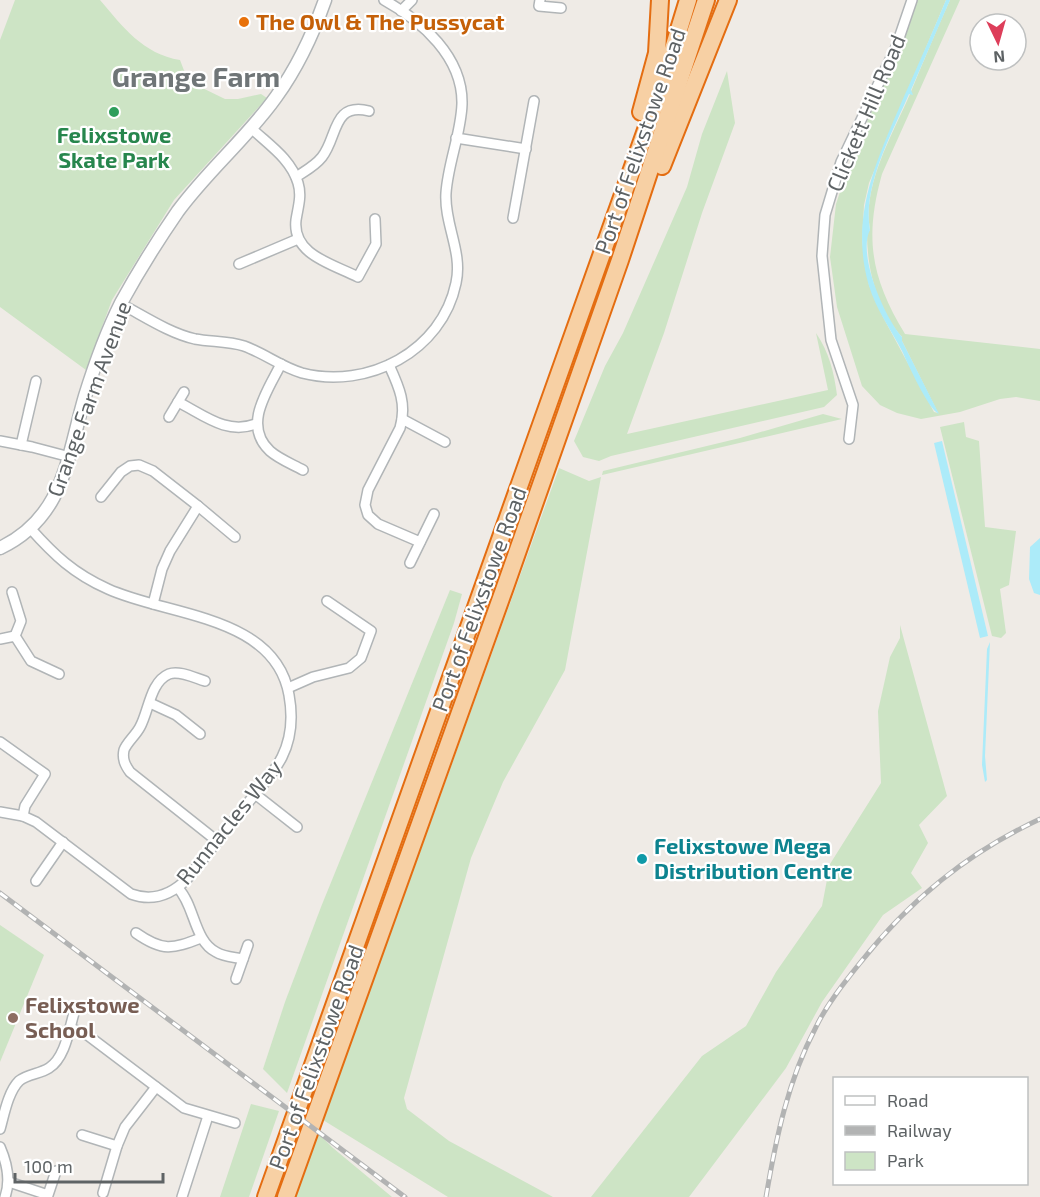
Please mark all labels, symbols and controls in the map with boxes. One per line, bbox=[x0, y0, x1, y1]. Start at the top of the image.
place label: The Owl & The Pussycat bbox=[256, 8, 505, 35]
north arrow bbox=[968, 12, 1028, 72]
marker: The Owl & The Pussycat bbox=[237, 15, 251, 29]
street label: Port of Felixstowe Road bbox=[588, 24, 690, 257]
street label: Clickett Hill Road bbox=[820, 30, 910, 195]
text: N bbox=[993, 47, 1006, 67]
district label: Grange Farm bbox=[112, 59, 280, 93]
marker: Felixstowe Skate Park bbox=[107, 105, 121, 119]
place label: Felixstowe Skate Park bbox=[57, 121, 171, 172]
street label: Grange Farm Avenue bbox=[41, 297, 136, 500]
street label: Port of Felixstowe Road bbox=[425, 483, 531, 715]
street label: Runnacles Way bbox=[170, 753, 287, 889]
place label: Felixstowe Mega Distribution Centre bbox=[654, 832, 853, 883]
marker: Felixstowe Mega Distribution Centre bbox=[635, 852, 649, 866]
street label: Port of Felixstowe Road bbox=[262, 941, 368, 1173]
place label: Felixstowe School bbox=[25, 991, 140, 1042]
marker: Felixstowe School bbox=[6, 1011, 20, 1025]
legend bbox=[833, 1077, 1028, 1185]
text: Road bbox=[887, 1089, 928, 1111]
text: Railway bbox=[887, 1119, 952, 1141]
scale bar bbox=[15, 1146, 164, 1184]
text: Park bbox=[887, 1149, 924, 1171]
text: 100 m bbox=[24, 1155, 73, 1177]

